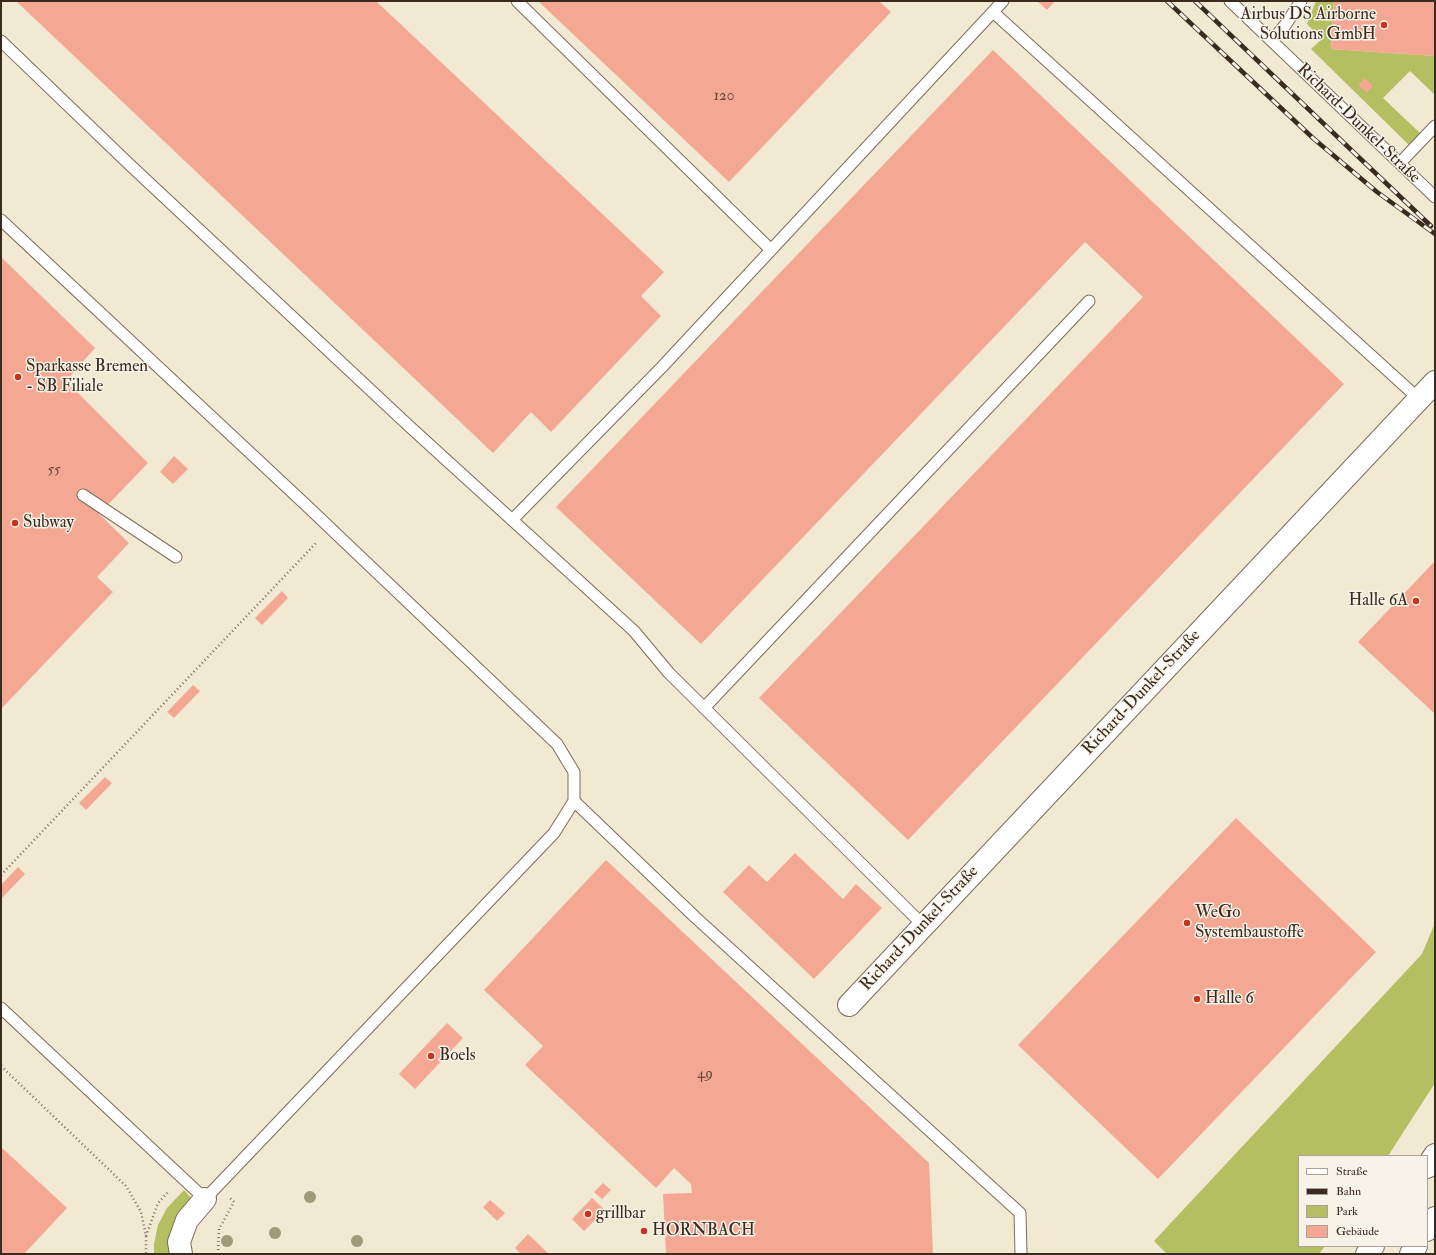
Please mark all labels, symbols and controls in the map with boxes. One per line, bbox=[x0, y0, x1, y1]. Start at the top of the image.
place label: Airbus DS Airborne Solutions GmbH bbox=[1241, 5, 1376, 45]
marker: Airbus DS Airborne Solutions GmbH bbox=[1379, 20, 1389, 30]
street label: Richard-Dunkel-Straße bbox=[1292, 60, 1424, 188]
house number: 120 bbox=[714, 88, 734, 106]
place label: Sparkasse Bremen - SB Filiale bbox=[26, 357, 148, 397]
marker: Sparkasse Bremen - SB Filiale bbox=[13, 372, 23, 382]
house number: 55 bbox=[47, 462, 61, 480]
place label: Subway bbox=[23, 513, 74, 533]
marker: Subway bbox=[10, 518, 20, 528]
place label: Halle 6A bbox=[1348, 591, 1408, 611]
marker: Halle 6A bbox=[1411, 596, 1421, 606]
street label: Richard-Dunkel-Straße bbox=[1079, 626, 1205, 760]
street label: Richard-Dunkel-Straße bbox=[857, 862, 983, 996]
place label: WeGo Systembaustoffe bbox=[1195, 903, 1304, 943]
marker: WeGo Systembaustoffe bbox=[1182, 918, 1192, 928]
place label: Halle 6 bbox=[1205, 989, 1254, 1009]
marker: Halle 6 bbox=[1192, 994, 1202, 1004]
place label: Boels bbox=[439, 1046, 476, 1066]
marker: Boels bbox=[426, 1051, 436, 1061]
house number: 49 bbox=[697, 1066, 713, 1084]
legend bbox=[1298, 1155, 1428, 1247]
text: Straße bbox=[1336, 1164, 1367, 1179]
text: Bahn bbox=[1336, 1184, 1361, 1199]
place label: grillbar bbox=[596, 1204, 646, 1224]
text: Park bbox=[1336, 1204, 1358, 1219]
marker: grillbar bbox=[583, 1209, 593, 1219]
place label: HORNBACH bbox=[652, 1221, 755, 1241]
text: Gebäude bbox=[1336, 1224, 1379, 1239]
marker: HORNBACH bbox=[639, 1226, 649, 1236]

